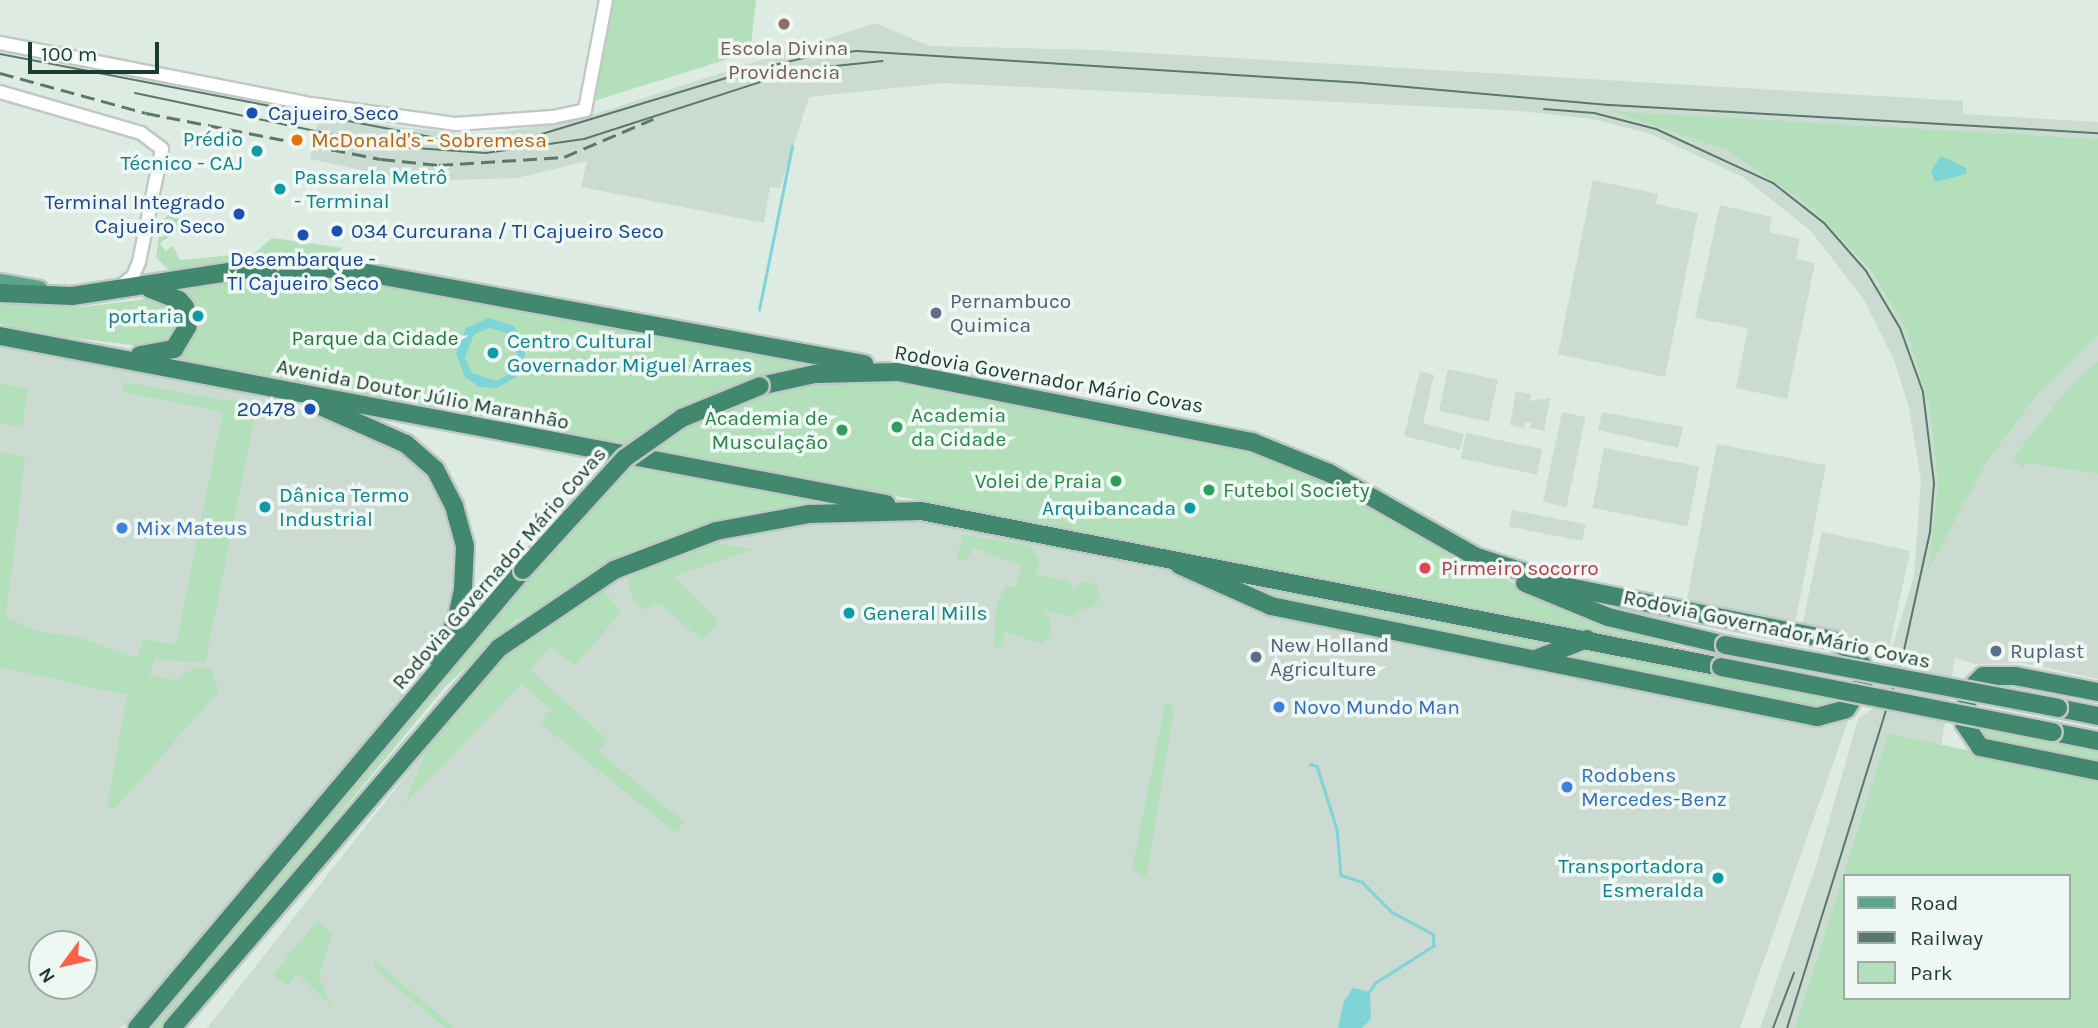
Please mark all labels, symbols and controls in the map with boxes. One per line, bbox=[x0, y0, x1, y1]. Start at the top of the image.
marker: Escola Divina Providencia bbox=[776, 16, 792, 32]
scale bar bbox=[32, 28, 163, 72]
place label: Escola Divina Providencia bbox=[720, 35, 848, 85]
text: 100 m bbox=[41, 42, 98, 66]
place label: Cajueiro Seco bbox=[268, 100, 399, 126]
marker: Cajueiro Seco bbox=[242, 103, 262, 123]
place label: Prédio Técnico - CAJ bbox=[121, 126, 243, 176]
place label: McDonald's - Sobremesa bbox=[311, 127, 547, 153]
marker: McDonald's - Sobremesa bbox=[289, 132, 305, 148]
marker: Prédio Técnico - CAJ bbox=[249, 143, 265, 159]
place label: Passarela Metrô - Terminal bbox=[294, 164, 447, 214]
marker: Passarela Metrô - Terminal bbox=[272, 181, 288, 197]
place label: Terminal Integrado Cajueiro Seco bbox=[45, 189, 225, 239]
marker: Terminal Integrado Cajueiro Seco bbox=[231, 206, 247, 222]
place label: 034 Curcurana / TI Cajueiro Seco bbox=[351, 218, 664, 244]
marker: 034 Curcurana / TI Cajueiro Seco bbox=[329, 223, 345, 239]
marker: Desembarque - TI Cajueiro Seco bbox=[295, 227, 311, 243]
place label: Desembarque - TI Cajueiro Seco bbox=[227, 246, 379, 296]
place label: Pernambuco Quimica bbox=[950, 288, 1071, 338]
place label: portaria bbox=[108, 303, 184, 329]
marker: Pernambuco Quimica bbox=[928, 305, 944, 321]
marker: portaria bbox=[190, 308, 206, 324]
park label: Parque da Cidade bbox=[292, 325, 458, 351]
place label: Centro Cultural Governador Miguel Arraes bbox=[507, 328, 753, 378]
street label: Rodovia Governador Mário Covas bbox=[892, 339, 1206, 419]
marker: Centro Cultural Governador Miguel Arraes bbox=[485, 345, 501, 361]
street label: Avenida Doutor Júlio Maranhão bbox=[275, 353, 571, 435]
place label: 20478 bbox=[237, 396, 296, 422]
marker: 20478 bbox=[302, 401, 318, 417]
place label: Academia da Cidade bbox=[911, 402, 1006, 452]
place label: Academia de Musculação bbox=[705, 405, 828, 455]
marker: Academia da Cidade bbox=[889, 419, 905, 435]
marker: Academia de Musculação bbox=[834, 422, 850, 438]
street label: Rodovia Governador Mário Covas bbox=[387, 441, 611, 695]
place label: Volei de Praia bbox=[975, 468, 1102, 494]
marker: Volei de Praia bbox=[1108, 473, 1124, 489]
place label: Futebol Society bbox=[1223, 477, 1369, 503]
place label: Dânica Termo Industrial bbox=[279, 482, 409, 532]
marker: Futebol Society bbox=[1201, 482, 1217, 498]
place label: Arquibancada bbox=[1042, 495, 1176, 521]
marker: Dânica Termo Industrial bbox=[257, 499, 273, 515]
marker: Arquibancada bbox=[1182, 500, 1198, 516]
place label: Mix Mateus bbox=[136, 515, 248, 541]
marker: Mix Mateus bbox=[114, 520, 130, 536]
place label: Pirmeiro socorro bbox=[1441, 555, 1599, 581]
marker: Pirmeiro socorro bbox=[1415, 558, 1435, 578]
street label: Rodovia Governador Mário Covas bbox=[1621, 584, 1933, 674]
place label: General Mills bbox=[863, 600, 988, 626]
marker: General Mills bbox=[841, 605, 857, 621]
place label: New Holland Agriculture bbox=[1270, 632, 1389, 682]
place label: Ruplast bbox=[2010, 638, 2084, 664]
marker: Ruplast bbox=[1988, 643, 2004, 659]
marker: New Holland Agriculture bbox=[1248, 649, 1264, 665]
place label: Novo Mundo Man bbox=[1293, 694, 1460, 720]
marker: Novo Mundo Man bbox=[1271, 699, 1287, 715]
place label: Rodobens Mercedes-Benz bbox=[1581, 762, 1727, 812]
marker: Rodobens Mercedes-Benz bbox=[1559, 779, 1575, 795]
place label: Transportadora Esmeralda bbox=[1558, 853, 1704, 903]
marker: Transportadora Esmeralda bbox=[1710, 870, 1726, 886]
legend bbox=[1842, 874, 2070, 1000]
text: Road bbox=[1910, 891, 1958, 915]
text: Railway bbox=[1910, 926, 1983, 950]
north arrow bbox=[28, 930, 98, 1000]
text: Park bbox=[1910, 961, 1953, 985]
text: N bbox=[34, 964, 60, 987]

